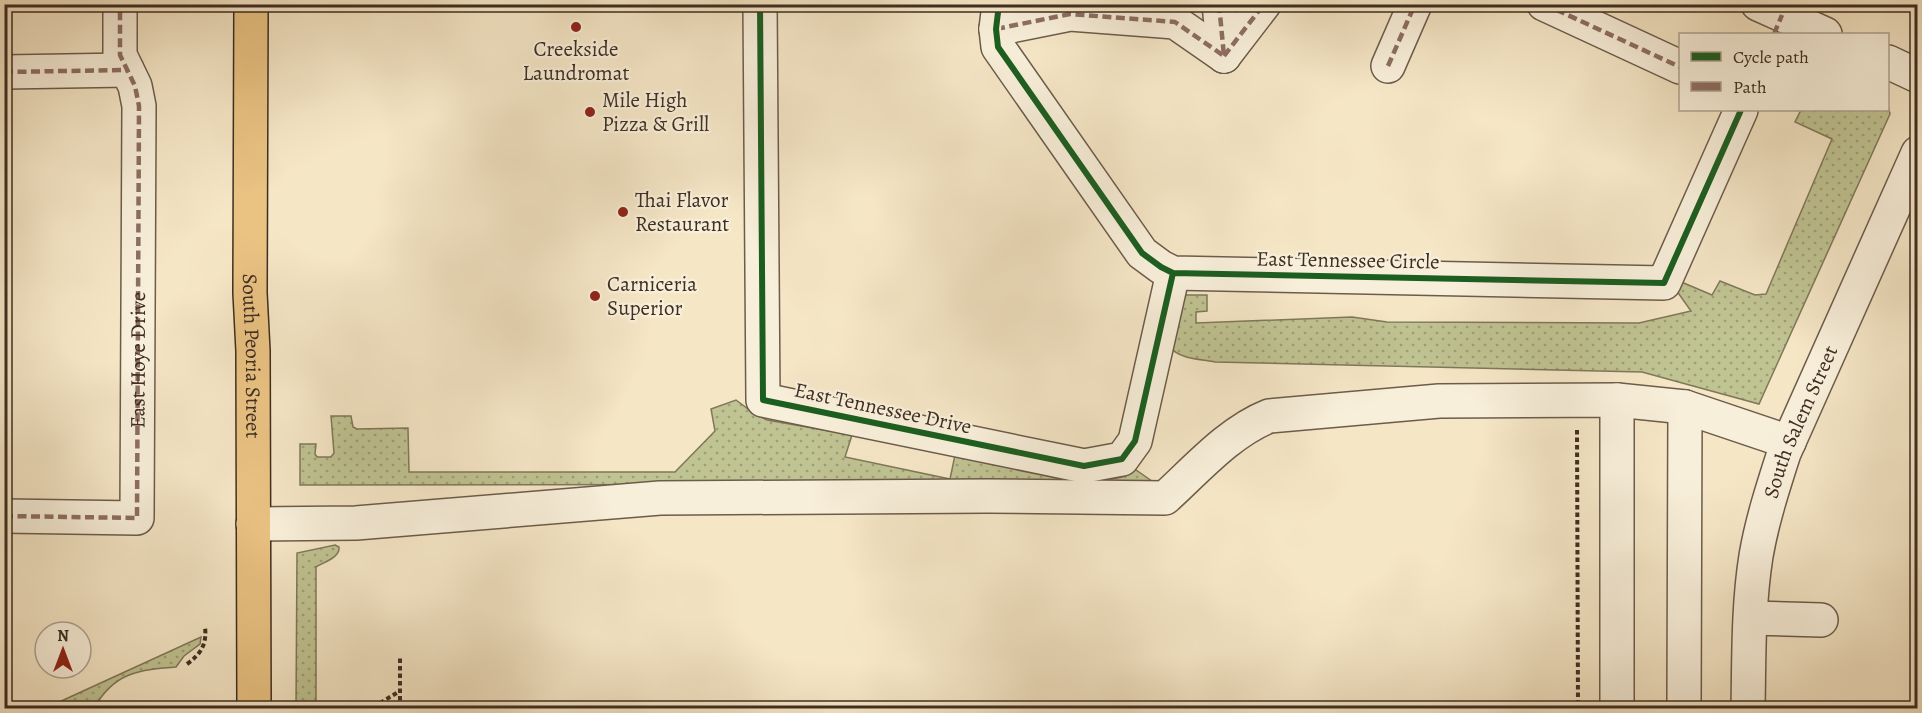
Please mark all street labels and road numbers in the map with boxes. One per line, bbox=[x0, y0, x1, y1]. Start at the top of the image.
street label: East Tennessee Circle bbox=[1256, 244, 1440, 276]
street label: South Peoria Street bbox=[236, 273, 267, 439]
street label: East Hoye Drive bbox=[123, 292, 152, 428]
street label: South Salem Street bbox=[1757, 341, 1844, 502]
street label: East Tennessee Drive bbox=[792, 376, 974, 440]

